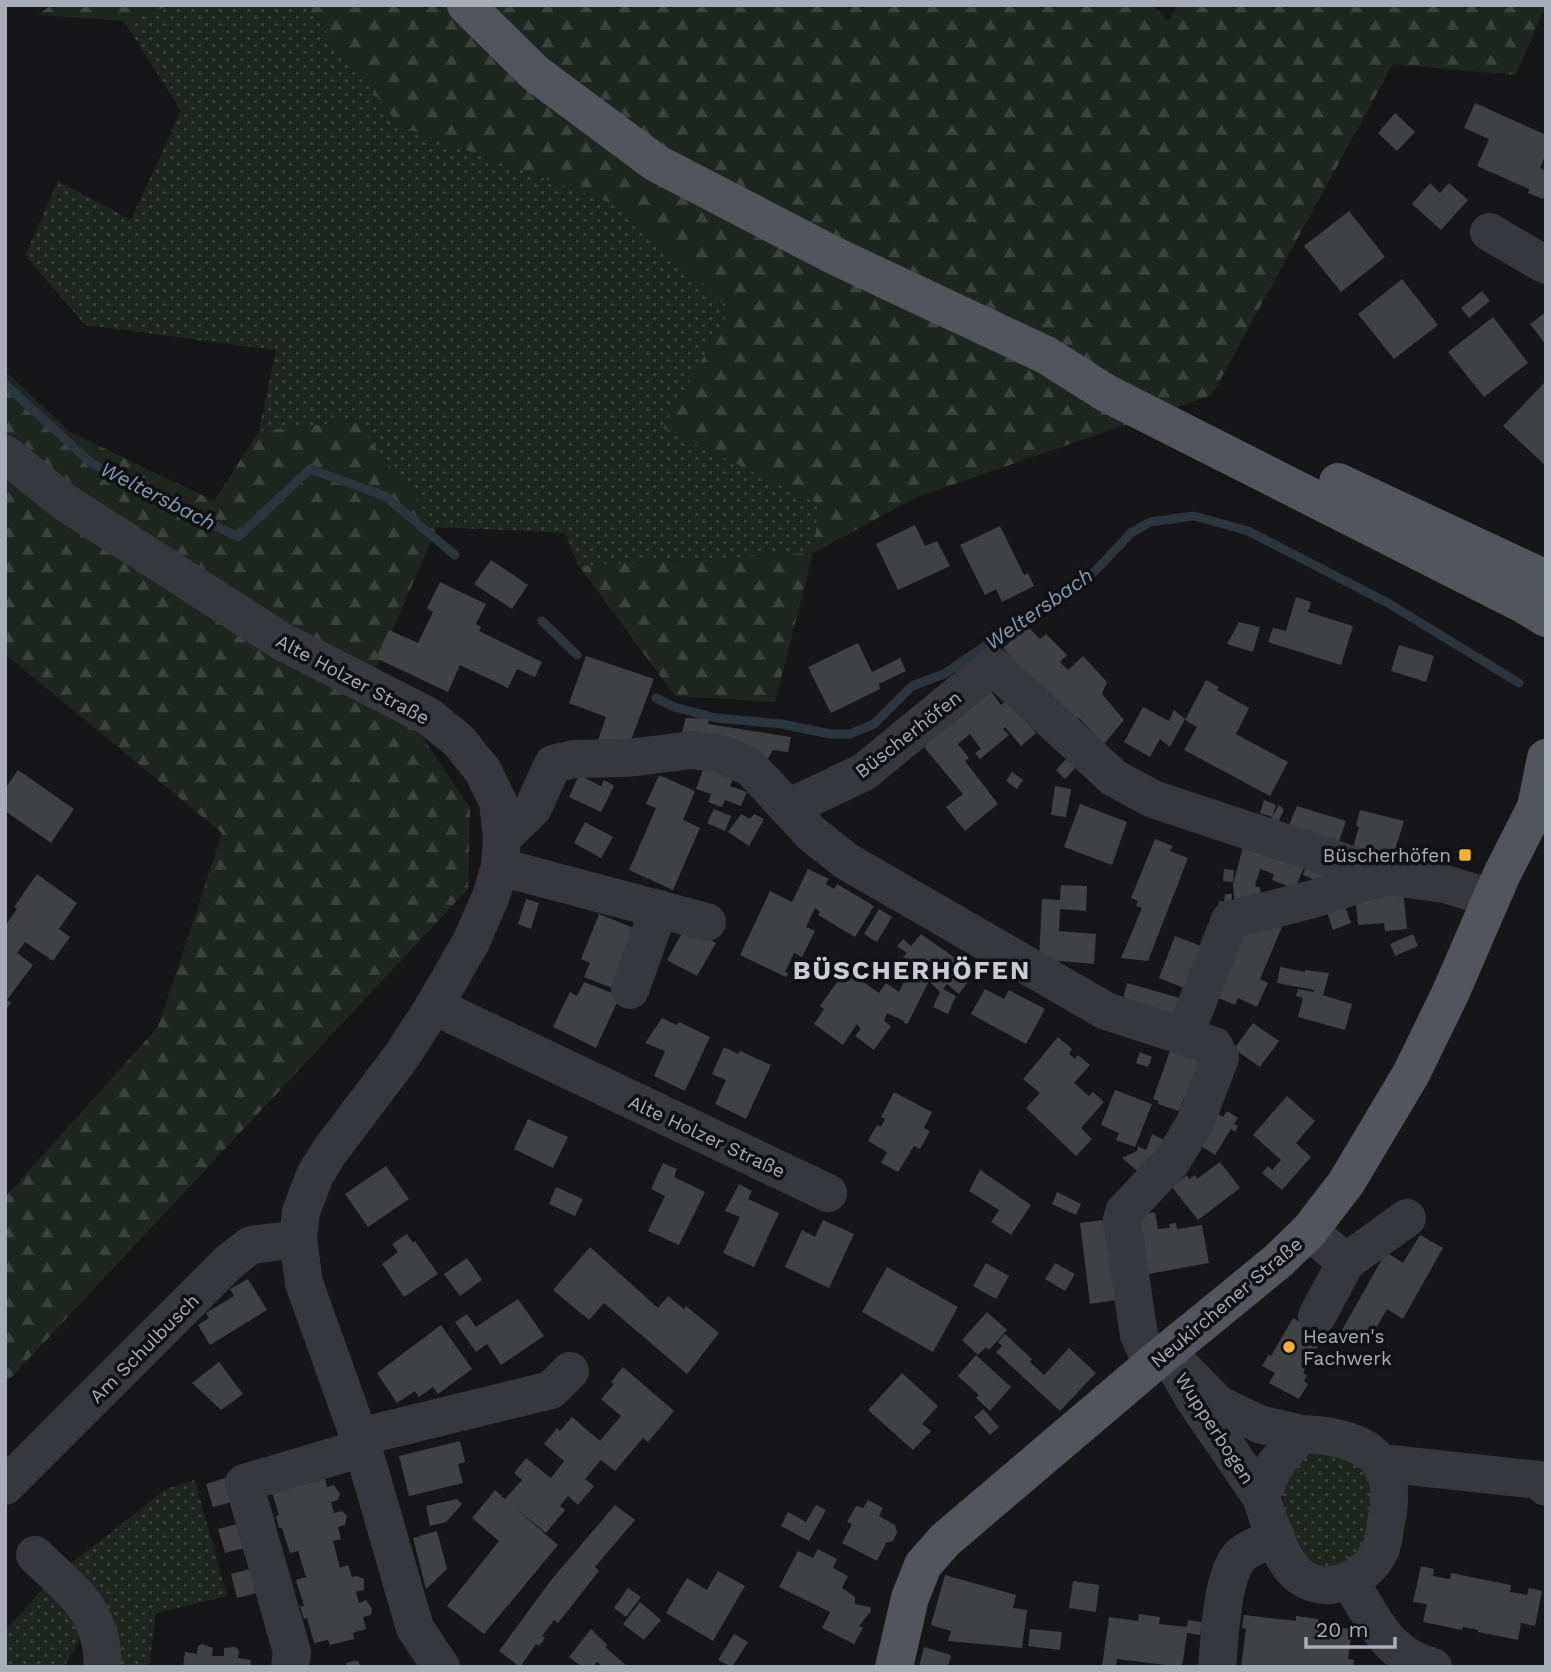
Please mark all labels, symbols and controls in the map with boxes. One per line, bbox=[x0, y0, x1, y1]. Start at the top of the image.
water label: Weltersbach bbox=[97, 456, 220, 535]
water label: Weltersbach bbox=[980, 562, 1097, 655]
street label: Alte Holzer Straße bbox=[272, 629, 433, 730]
street label: Büscherhöfen bbox=[851, 686, 966, 783]
place label: Büscherhöfen bbox=[1323, 844, 1451, 867]
marker: Büscherhöfen bbox=[1457, 847, 1473, 863]
district label: BÜSCHERHÖFEN bbox=[793, 955, 1031, 985]
street label: Alte Holzer Straße bbox=[625, 1090, 789, 1183]
street label: Neukirchener Straße bbox=[1146, 1232, 1307, 1372]
street label: Am Schulbusch bbox=[85, 1289, 204, 1408]
place label: Heaven's Fachwerk bbox=[1303, 1325, 1392, 1370]
marker: Heaven's Fachwerk bbox=[1281, 1339, 1297, 1355]
street label: Wupperbogen bbox=[1170, 1368, 1259, 1488]
scale bar bbox=[1306, 1606, 1395, 1650]
text: 20 m bbox=[1316, 1617, 1368, 1642]

